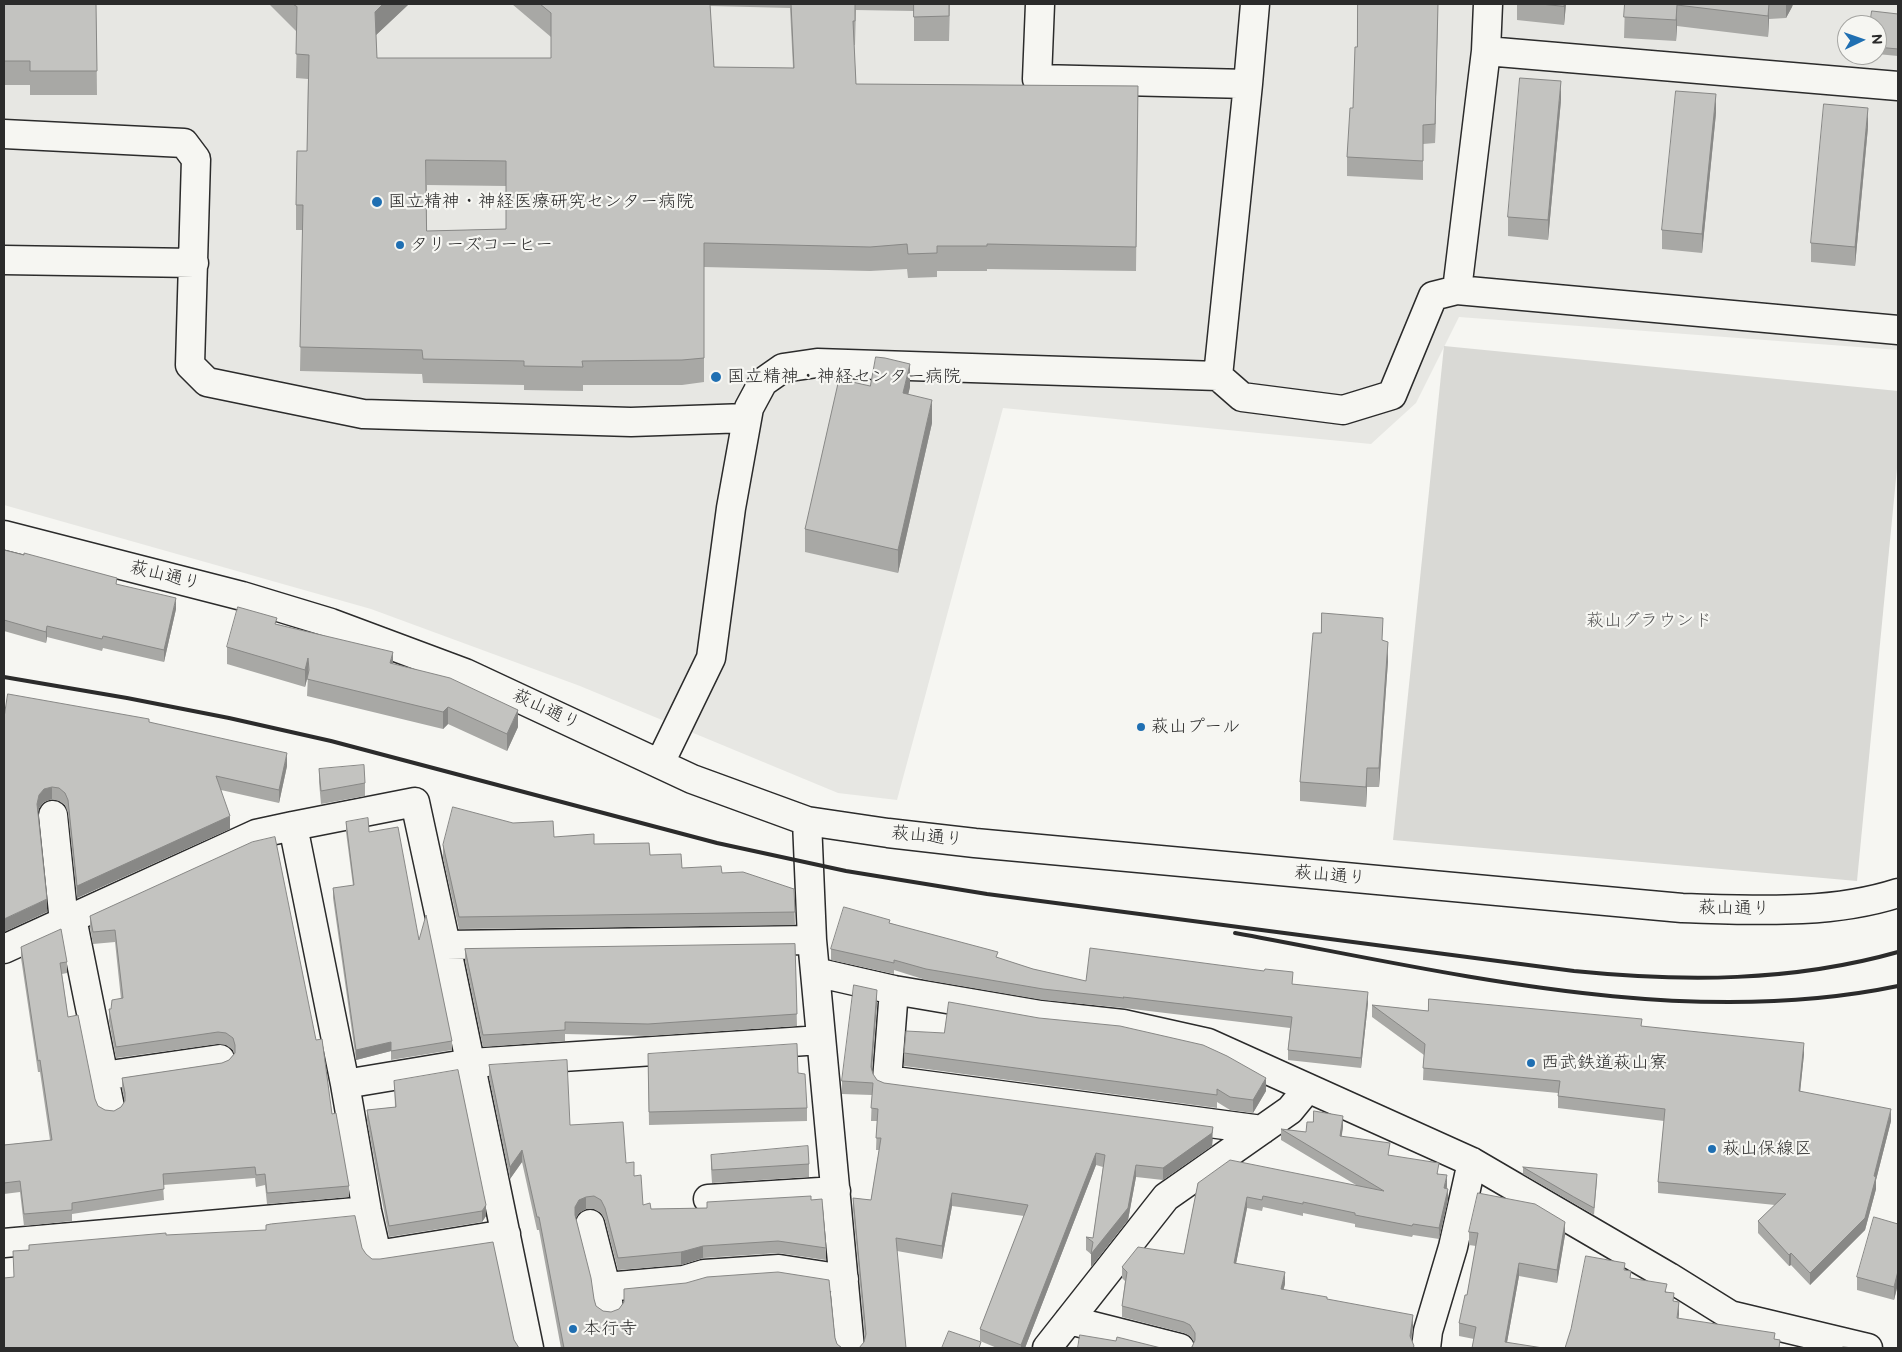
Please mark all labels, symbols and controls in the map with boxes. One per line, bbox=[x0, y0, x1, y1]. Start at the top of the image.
north arrow bbox=[1837, 15, 1887, 65]
text: N bbox=[1868, 34, 1885, 45]
place label: 国立精神・神経医療研究センター病院 bbox=[388, 191, 694, 213]
marker: 国立精神・神経医療研究センター病院 bbox=[370, 195, 384, 209]
place label: タリーズコーヒー bbox=[410, 234, 553, 256]
marker: タリーズコーヒー bbox=[394, 239, 406, 251]
place label: 国立精神・神経センター病院 bbox=[727, 366, 961, 388]
marker: 国立精神・神経センター病院 bbox=[709, 370, 723, 384]
street label: 萩山通り bbox=[127, 557, 203, 595]
park label: 萩山グラウンド bbox=[1586, 610, 1712, 632]
street label: 萩山通り bbox=[509, 685, 583, 735]
place label: 萩山プール bbox=[1151, 716, 1240, 738]
marker: 萩山プール bbox=[1135, 721, 1147, 733]
street label: 萩山通り bbox=[890, 822, 964, 852]
street label: 萩山通り bbox=[1293, 862, 1367, 890]
street label: 萩山通り bbox=[1698, 898, 1770, 920]
place label: 西武鉄道萩山寮 bbox=[1541, 1052, 1667, 1074]
marker: 西武鉄道萩山寮 bbox=[1525, 1057, 1537, 1069]
place label: 萩山保線区 bbox=[1722, 1138, 1812, 1160]
marker: 萩山保線区 bbox=[1706, 1143, 1718, 1155]
place label: 本行寺 bbox=[583, 1318, 637, 1340]
marker: 本行寺 bbox=[567, 1323, 579, 1335]

